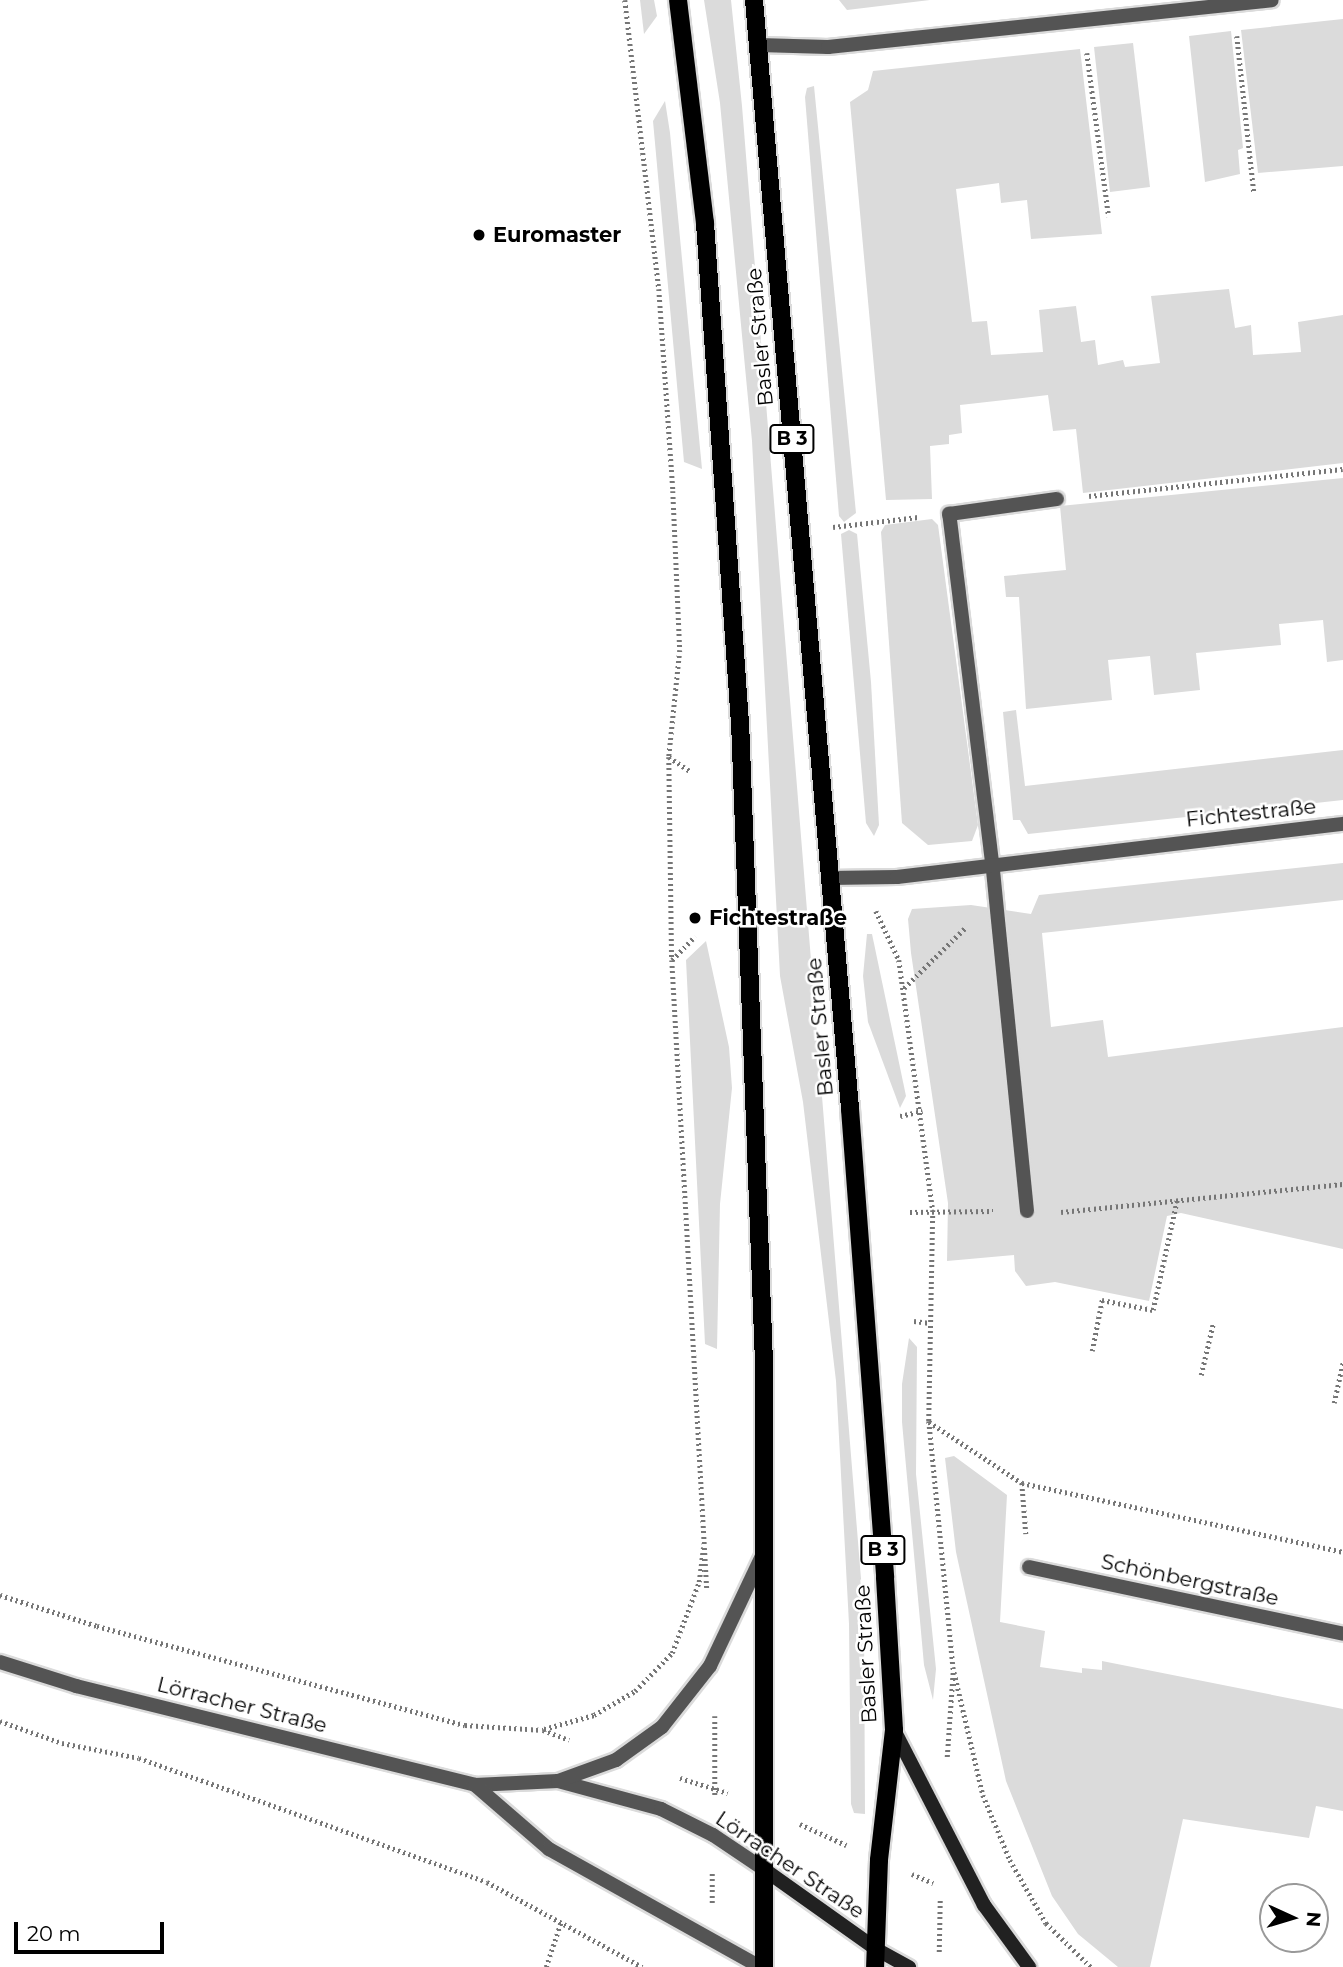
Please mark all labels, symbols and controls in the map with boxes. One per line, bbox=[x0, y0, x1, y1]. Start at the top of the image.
place label: Euromaster bbox=[493, 222, 621, 248]
marker: Euromaster bbox=[471, 227, 487, 243]
street label: Basler Straße bbox=[741, 267, 779, 407]
road number: B 3 bbox=[769, 424, 815, 454]
street label: Fichtestraße bbox=[1185, 794, 1317, 832]
place label: Fichtestraße bbox=[709, 905, 847, 931]
marker: Fichtestraße bbox=[687, 910, 703, 926]
street label: Basler Straße bbox=[801, 957, 839, 1097]
road number: B 3 bbox=[860, 1534, 906, 1566]
street label: Schönbergstraße bbox=[1099, 1549, 1281, 1611]
street label: Basler Straße bbox=[850, 1584, 882, 1724]
street label: Lörracher Straße bbox=[154, 1672, 330, 1738]
street label: Lörracher Straße bbox=[711, 1806, 869, 1924]
north arrow bbox=[1259, 1883, 1329, 1953]
scale bar bbox=[18, 1908, 168, 1952]
text: N bbox=[1301, 1911, 1325, 1928]
text: 20 m bbox=[27, 1921, 81, 1946]

